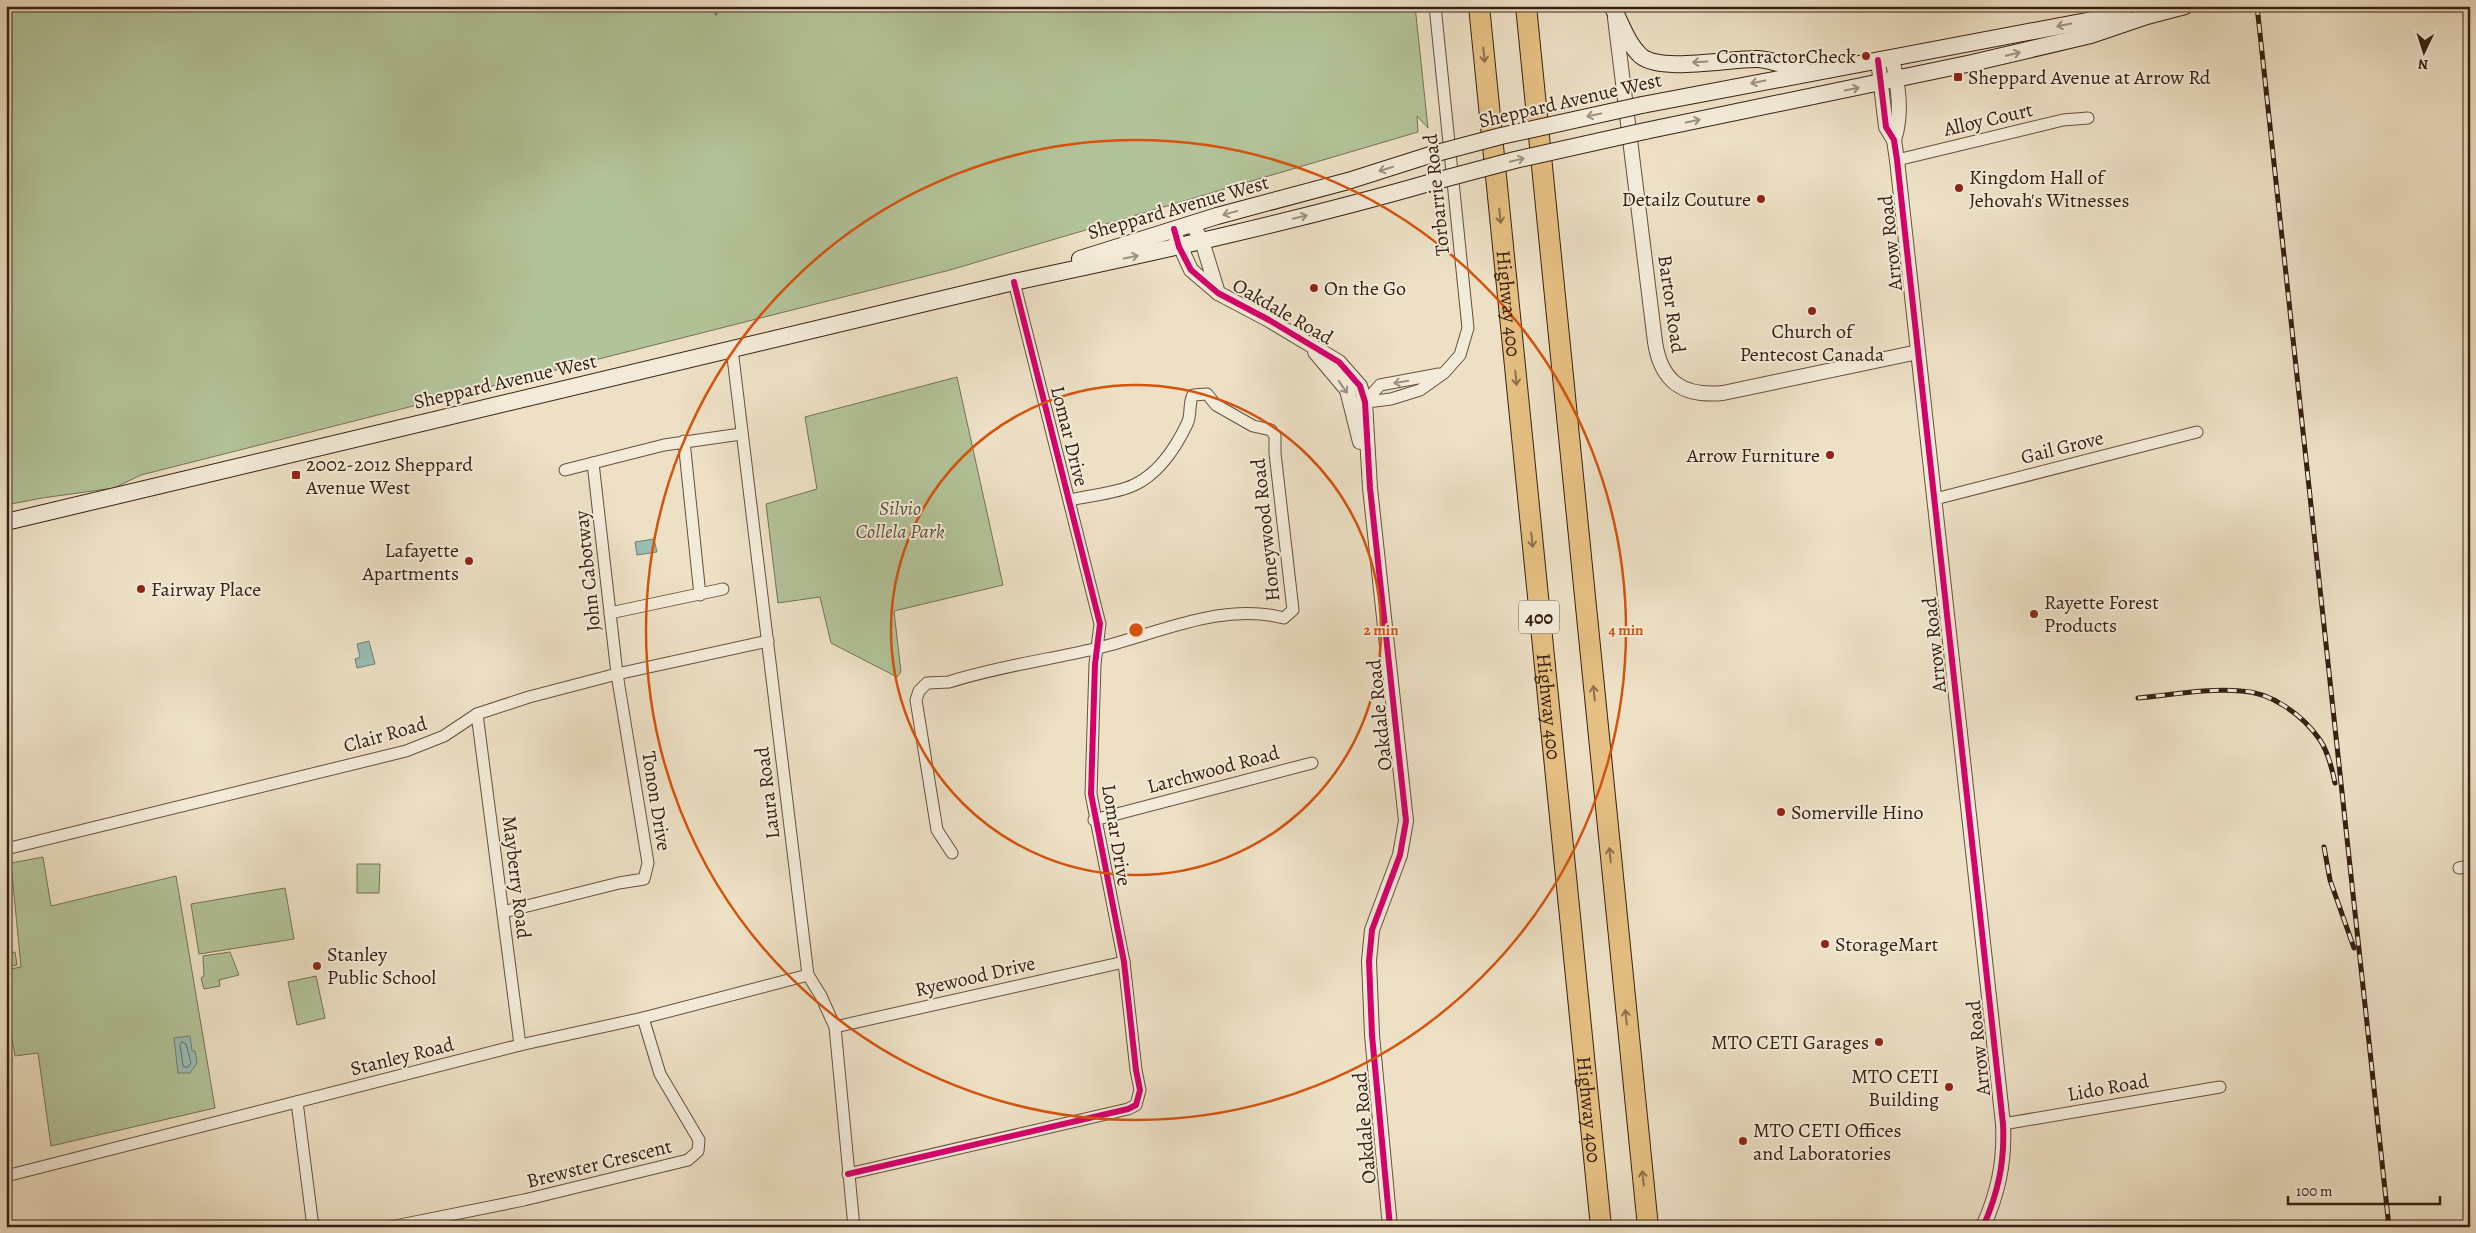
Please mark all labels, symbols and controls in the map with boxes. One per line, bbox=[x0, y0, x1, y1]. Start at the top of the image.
one-way arrow bbox=[2056, 21, 2072, 31]
north arrow bbox=[2398, 28, 2448, 78]
place label: ContractorCheck bbox=[1716, 43, 1856, 70]
one-way arrow bbox=[1479, 46, 1489, 62]
one-way arrow bbox=[2004, 49, 2020, 58]
marker: ContractorCheck bbox=[1860, 50, 1872, 62]
text: N bbox=[2417, 55, 2429, 74]
one-way arrow bbox=[1692, 58, 1708, 67]
place label: Sheppard Avenue at Arrow Rd bbox=[1968, 64, 2211, 91]
street label: Sheppard Avenue West bbox=[1476, 66, 1665, 135]
marker: Sheppard Avenue at Arrow Rd bbox=[1952, 71, 1964, 83]
one-way arrow bbox=[1751, 77, 1767, 87]
one-way arrow bbox=[1843, 83, 1859, 93]
street label: Alloy Court bbox=[1940, 96, 2036, 143]
one-way arrow bbox=[1587, 111, 1603, 120]
one-way arrow bbox=[1684, 116, 1700, 125]
street label: Torbarrie Road bbox=[1417, 132, 1456, 257]
one-way arrow bbox=[1508, 155, 1524, 164]
place label: Kingdom Hall of Jehovah's Witnesses bbox=[1969, 164, 2130, 214]
one-way arrow bbox=[1379, 165, 1395, 174]
street label: Sheppard Avenue West bbox=[1085, 169, 1272, 246]
marker: Kingdom Hall of Jehovah's Witnesses bbox=[1953, 182, 1965, 194]
place label: Detailz Couture bbox=[1622, 186, 1751, 213]
marker: Detailz Couture bbox=[1755, 193, 1767, 205]
street label: Arrow Road bbox=[1872, 194, 1909, 293]
one-way arrow bbox=[1222, 208, 1238, 218]
one-way arrow bbox=[1495, 208, 1505, 224]
one-way arrow bbox=[1292, 212, 1308, 221]
street label: Highway 400 bbox=[1489, 249, 1527, 358]
one-way arrow bbox=[1122, 252, 1138, 262]
street label: Bartor Road bbox=[1651, 253, 1692, 355]
street label: Oakdale Road bbox=[1227, 272, 1338, 351]
place label: On the Go bbox=[1324, 275, 1406, 302]
marker: On the Go bbox=[1308, 282, 1320, 294]
marker: Church of Pentecost Canada bbox=[1806, 305, 1818, 317]
place label: Church of Pentecost Canada bbox=[1740, 318, 1885, 368]
street label: Sheppard Avenue West bbox=[411, 347, 600, 416]
one-way arrow bbox=[1511, 370, 1520, 386]
one-way arrow bbox=[1393, 377, 1409, 387]
one-way arrow bbox=[1338, 380, 1348, 394]
street label: Lomar Drive bbox=[1044, 383, 1095, 489]
street label: Gail Grove bbox=[2018, 424, 2106, 471]
place label: Arrow Furniture bbox=[1686, 442, 1820, 469]
marker: Arrow Furniture bbox=[1824, 449, 1836, 461]
place label: 2002-2012 Sheppard Avenue West bbox=[305, 451, 473, 501]
street label: Honeywood Road bbox=[1245, 457, 1286, 603]
marker: 2002-2012 Sheppard Avenue West bbox=[290, 469, 302, 481]
park label: Silvio Collela Park bbox=[855, 495, 945, 545]
street label: John Cabotway bbox=[568, 508, 607, 633]
one-way arrow bbox=[1527, 532, 1536, 548]
place label: Lafayette Apartments bbox=[361, 537, 459, 587]
marker: Lafayette Apartments bbox=[463, 555, 475, 567]
place label: Fairway Place bbox=[151, 576, 261, 603]
marker: Fairway Place bbox=[135, 583, 147, 595]
place label: Rayette Forest Products bbox=[2044, 589, 2159, 639]
street label: Arrow Road bbox=[1916, 596, 1953, 695]
road number: 400 bbox=[1519, 600, 1559, 634]
marker: Rayette Forest Products bbox=[2028, 608, 2040, 620]
text: 2 min bbox=[1363, 620, 1399, 640]
text: 4 min bbox=[1608, 620, 1644, 640]
centre of rings bbox=[1127, 621, 1145, 639]
street label: Highway 400 bbox=[1530, 652, 1567, 761]
street label: Oakdale Road bbox=[1360, 657, 1399, 772]
one-way arrow bbox=[1589, 686, 1598, 702]
street label: Clair Road bbox=[340, 710, 430, 759]
street label: Larchwood Road bbox=[1144, 739, 1282, 800]
street label: Laura Road bbox=[748, 745, 787, 841]
street label: Tonon Drive bbox=[635, 749, 678, 853]
street label: Lomar Drive bbox=[1095, 782, 1138, 888]
place label: Somerville Hino bbox=[1791, 799, 1923, 826]
marker: Somerville Hino bbox=[1775, 806, 1787, 818]
street label: Mayberry Road bbox=[496, 814, 537, 940]
one-way arrow bbox=[1605, 847, 1615, 863]
place label: StorageMart bbox=[1835, 931, 1939, 958]
marker: StorageMart bbox=[1819, 938, 1831, 950]
place label: Stanley Public School bbox=[327, 941, 436, 991]
street label: Ryewood Drive bbox=[912, 950, 1038, 1003]
marker: Stanley Public School bbox=[311, 960, 323, 972]
street label: Arrow Road bbox=[1960, 999, 1997, 1098]
one-way arrow bbox=[1621, 1009, 1631, 1025]
place label: MTO CETI Garages bbox=[1711, 1029, 1869, 1056]
street label: Stanley Road bbox=[348, 1031, 457, 1082]
marker: MTO CETI Garages bbox=[1873, 1036, 1885, 1048]
street label: Highway 400 bbox=[1570, 1055, 1608, 1164]
place label: MTO CETI Building bbox=[1851, 1063, 1939, 1113]
street label: Lido Road bbox=[2065, 1067, 2151, 1108]
street label: Oakdale Road bbox=[1346, 1071, 1383, 1185]
marker: MTO CETI Building bbox=[1943, 1081, 1955, 1093]
place label: MTO CETI Offices and Laboratories bbox=[1753, 1117, 1901, 1167]
street label: Brewster Crescent bbox=[524, 1132, 675, 1195]
marker: MTO CETI Offices and Laboratories bbox=[1737, 1135, 1749, 1147]
one-way arrow bbox=[1638, 1171, 1648, 1187]
scale bar bbox=[2288, 1173, 2441, 1205]
text: 100 m bbox=[2296, 1181, 2333, 1201]

